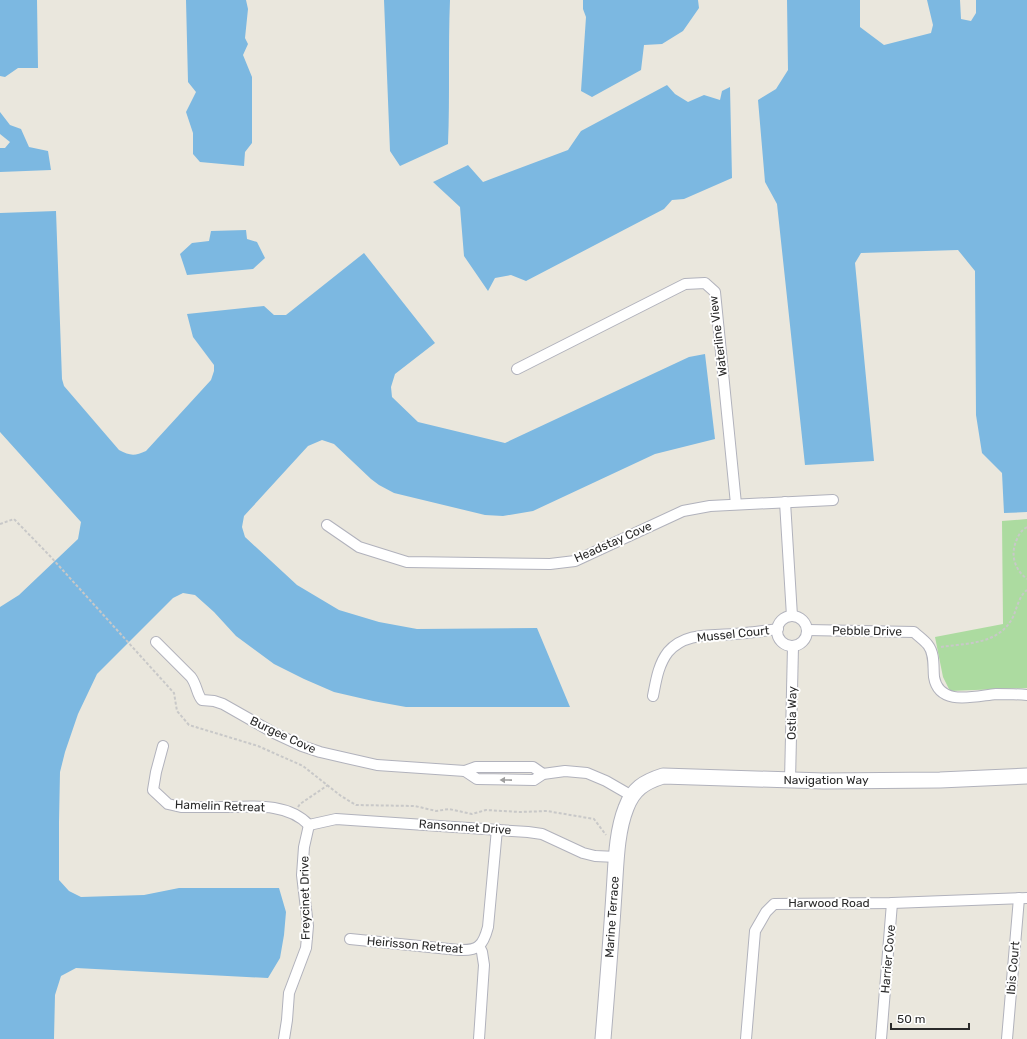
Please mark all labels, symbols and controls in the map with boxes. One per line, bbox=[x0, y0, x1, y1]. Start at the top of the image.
street label: Waterline View bbox=[706, 294, 730, 377]
street label: Headstay Cove bbox=[572, 519, 654, 565]
street label: Mussel Court bbox=[696, 623, 770, 645]
street label: Pebble Drive bbox=[832, 623, 902, 639]
street label: Ostia Way bbox=[785, 686, 799, 740]
street label: Burgee Cove bbox=[248, 714, 318, 756]
street label: Navigation Way bbox=[783, 773, 869, 787]
one-way arrow bbox=[500, 776, 512, 783]
street label: Hamelin Retreat bbox=[175, 797, 266, 815]
street label: Ransonnet Drive bbox=[418, 817, 512, 837]
street label: Freycinet Drive bbox=[297, 856, 313, 940]
street label: Marine Terrace bbox=[602, 875, 622, 958]
street label: Harwood Road bbox=[788, 896, 870, 910]
street label: Harrier Cove bbox=[878, 924, 898, 994]
street label: Heirisson Retreat bbox=[366, 934, 464, 956]
street label: Ibis Court bbox=[1004, 940, 1022, 995]
scale bar bbox=[891, 1005, 969, 1031]
text: 50 m bbox=[897, 1012, 925, 1026]

